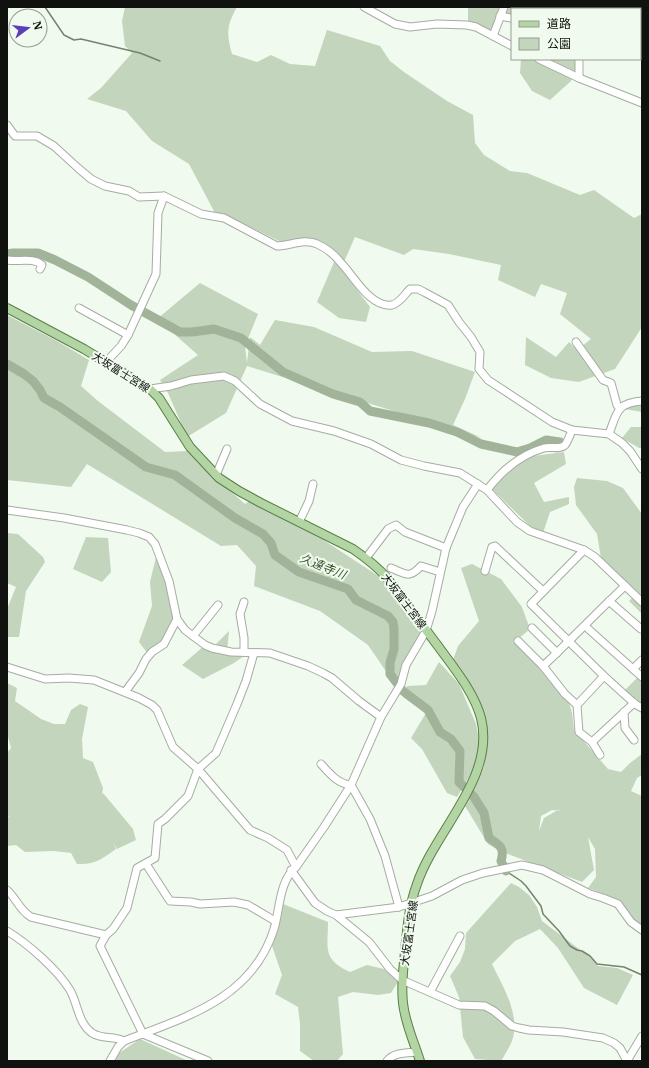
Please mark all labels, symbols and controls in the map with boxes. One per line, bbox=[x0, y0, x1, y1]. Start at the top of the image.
north arrow bbox=[8, 8, 48, 48]
legend bbox=[511, 8, 641, 60]
text: 道路 bbox=[547, 16, 571, 31]
text: N bbox=[30, 19, 46, 32]
text: 公園 bbox=[547, 36, 571, 51]
street label: 大坂富士宮線 bbox=[89, 349, 153, 395]
water label: 久遠寺川 bbox=[298, 550, 350, 583]
street label: 大坂富士宮線 bbox=[379, 570, 429, 632]
street label: 大坂富士宮線 bbox=[397, 899, 421, 967]

